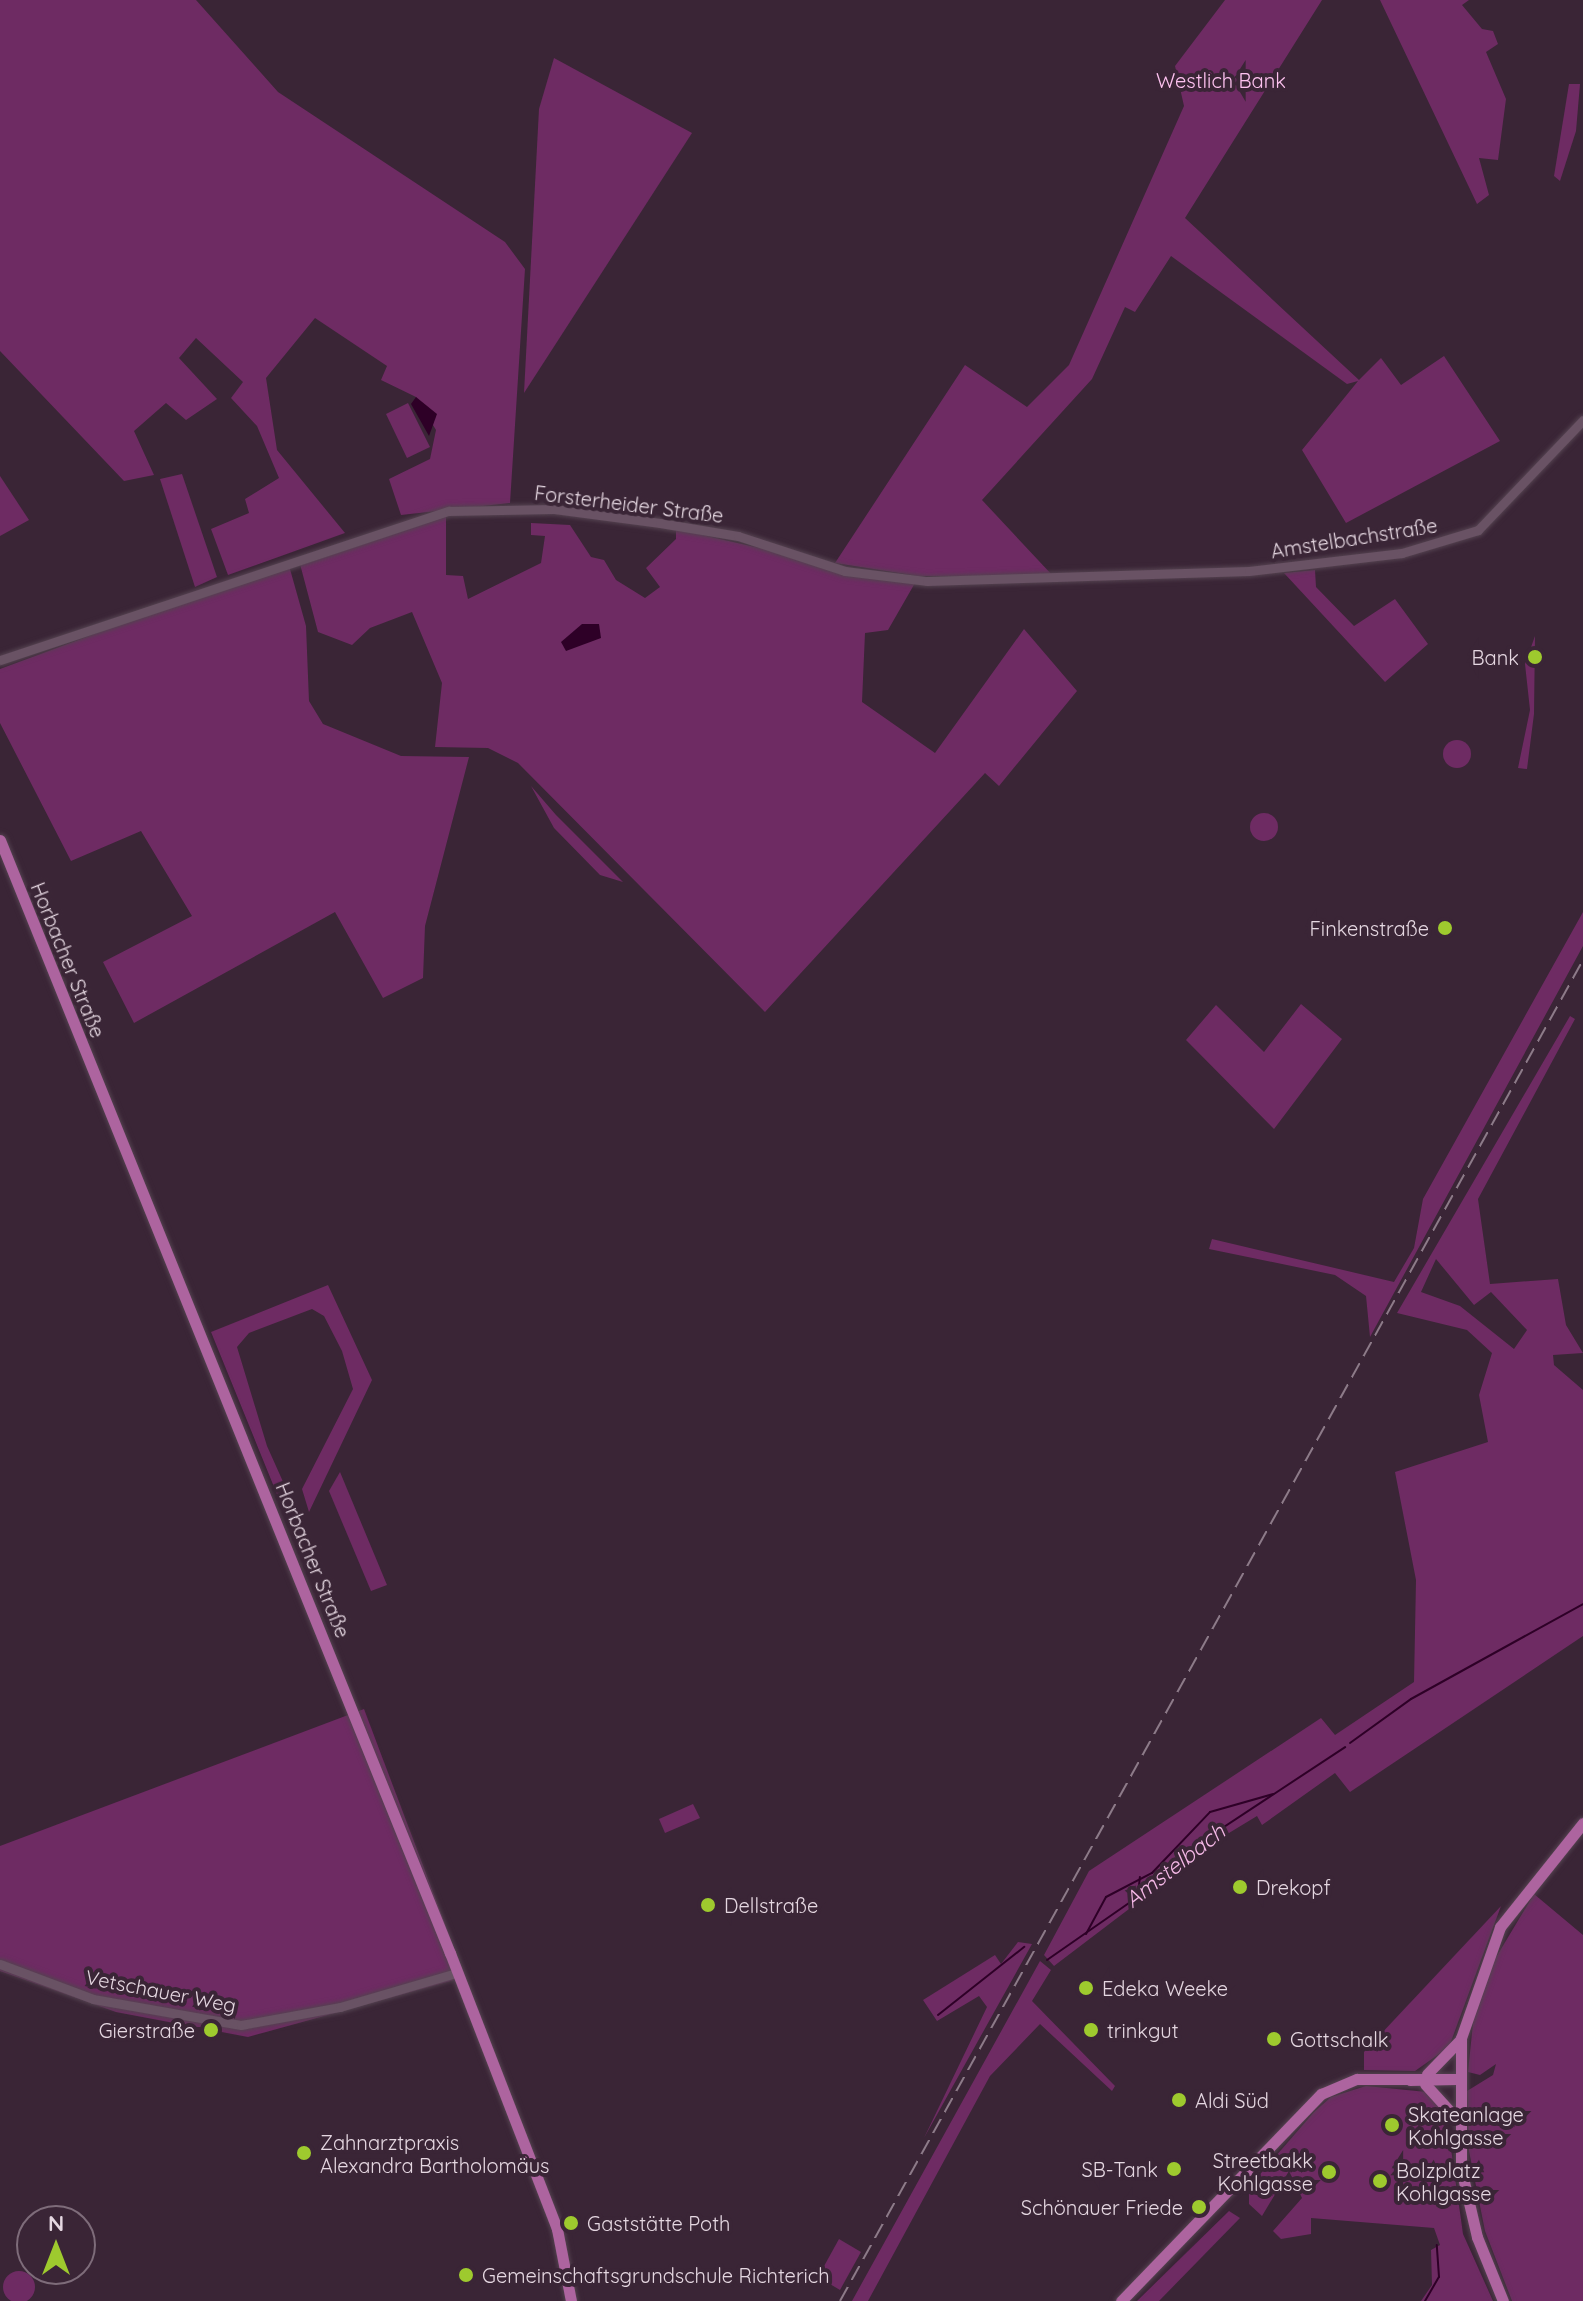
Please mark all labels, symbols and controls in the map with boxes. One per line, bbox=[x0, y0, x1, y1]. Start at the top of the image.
park label: Westlich Bank bbox=[1156, 68, 1286, 92]
street label: Forsterheider Straße bbox=[533, 480, 725, 528]
street label: Amstelbachstraße bbox=[1269, 513, 1439, 563]
place label: Bank bbox=[1472, 645, 1519, 669]
marker: Bank bbox=[1526, 648, 1544, 666]
street label: Horbacher Straße bbox=[26, 879, 110, 1041]
place label: Finkenstraße bbox=[1310, 916, 1429, 940]
marker: Finkenstraße bbox=[1436, 919, 1454, 937]
street label: Horbacher Straße bbox=[271, 1479, 355, 1641]
water label: Amstelbach bbox=[1120, 1819, 1230, 1913]
place label: Drekopf bbox=[1256, 1875, 1331, 1899]
marker: Drekopf bbox=[1231, 1878, 1249, 1896]
place label: Dellstraße bbox=[724, 1893, 818, 1917]
marker: Dellstraße bbox=[699, 1896, 717, 1914]
street label: Vetschauer Weg bbox=[84, 1965, 238, 2017]
place label: Edeka Weeke bbox=[1102, 1976, 1228, 2000]
marker: Edeka Weeke bbox=[1077, 1979, 1095, 1997]
place label: Gierstraße bbox=[99, 2018, 195, 2042]
place label: trinkgut bbox=[1107, 2018, 1178, 2042]
marker: Gierstraße bbox=[202, 2021, 220, 2039]
marker: trinkgut bbox=[1082, 2021, 1100, 2039]
place label: Gottschalk bbox=[1290, 2027, 1388, 2051]
marker: Gottschalk bbox=[1265, 2030, 1283, 2048]
place label: Aldi Süd bbox=[1195, 2088, 1269, 2112]
marker: Aldi Süd bbox=[1170, 2091, 1188, 2109]
place label: Skateanlage Kohlgasse bbox=[1408, 2102, 1524, 2149]
marker: Skateanlage Kohlgasse bbox=[1383, 2116, 1401, 2134]
place label: Zahnarztpraxis Alexandra Bartholomäus bbox=[320, 2130, 549, 2177]
marker: Zahnarztpraxis Alexandra Bartholomäus bbox=[295, 2144, 313, 2162]
place label: Streetbakk Kohlgasse bbox=[1213, 2148, 1313, 2195]
place label: SB-Tank bbox=[1081, 2157, 1158, 2181]
place label: Bolzplatz Kohlgasse bbox=[1396, 2158, 1491, 2205]
marker: SB-Tank bbox=[1165, 2160, 1183, 2178]
marker: Streetbakk Kohlgasse bbox=[1320, 2163, 1338, 2181]
marker: Bolzplatz Kohlgasse bbox=[1371, 2172, 1389, 2190]
place label: Schönauer Friede bbox=[1021, 2195, 1183, 2219]
marker: Schönauer Friede bbox=[1190, 2198, 1208, 2216]
north arrow bbox=[16, 2205, 96, 2285]
text: N bbox=[48, 2209, 64, 2237]
place label: Gaststätte Poth bbox=[587, 2211, 730, 2235]
marker: Gaststätte Poth bbox=[562, 2214, 580, 2232]
place label: Gemeinschaftsgrundschule Richterich bbox=[482, 2263, 830, 2287]
marker: Gemeinschaftsgrundschule Richterich bbox=[457, 2266, 475, 2284]

